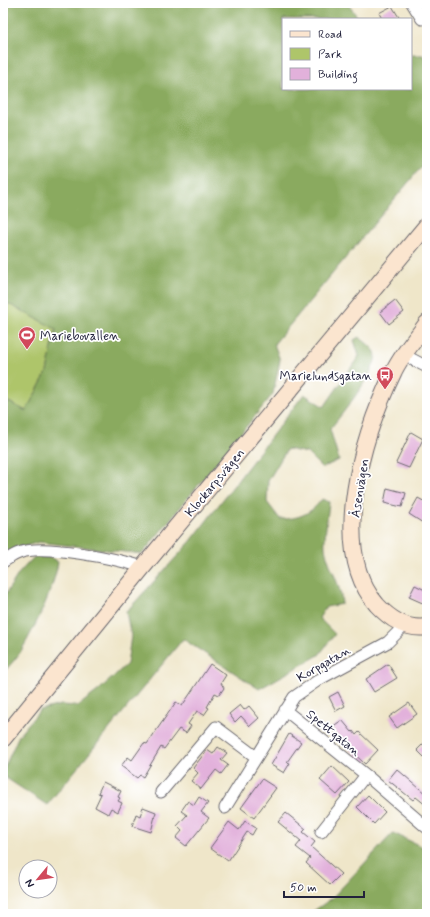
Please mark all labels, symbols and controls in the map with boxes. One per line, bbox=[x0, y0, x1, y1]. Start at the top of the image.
legend bbox=[282, 18, 412, 90]
text: Road bbox=[318, 27, 342, 43]
text: Park bbox=[318, 47, 342, 63]
text: Building bbox=[318, 67, 358, 84]
sports icon: Mariebovallen bbox=[17, 325, 37, 350]
place label: Mariebovallen bbox=[40, 328, 119, 345]
bus stop icon: Marielundsgatan bbox=[375, 365, 395, 390]
place label: Marielundsgatan bbox=[280, 368, 372, 385]
street label: Klockarpsvägen bbox=[181, 445, 249, 521]
street label: Åsenvägen bbox=[346, 457, 374, 519]
street label: Korpgatan bbox=[294, 642, 354, 686]
street label: Spettgatan bbox=[302, 706, 364, 760]
north arrow bbox=[18, 859, 58, 899]
scale bar bbox=[284, 873, 364, 899]
text: N bbox=[22, 877, 38, 890]
text: 50 m bbox=[290, 880, 317, 896]

